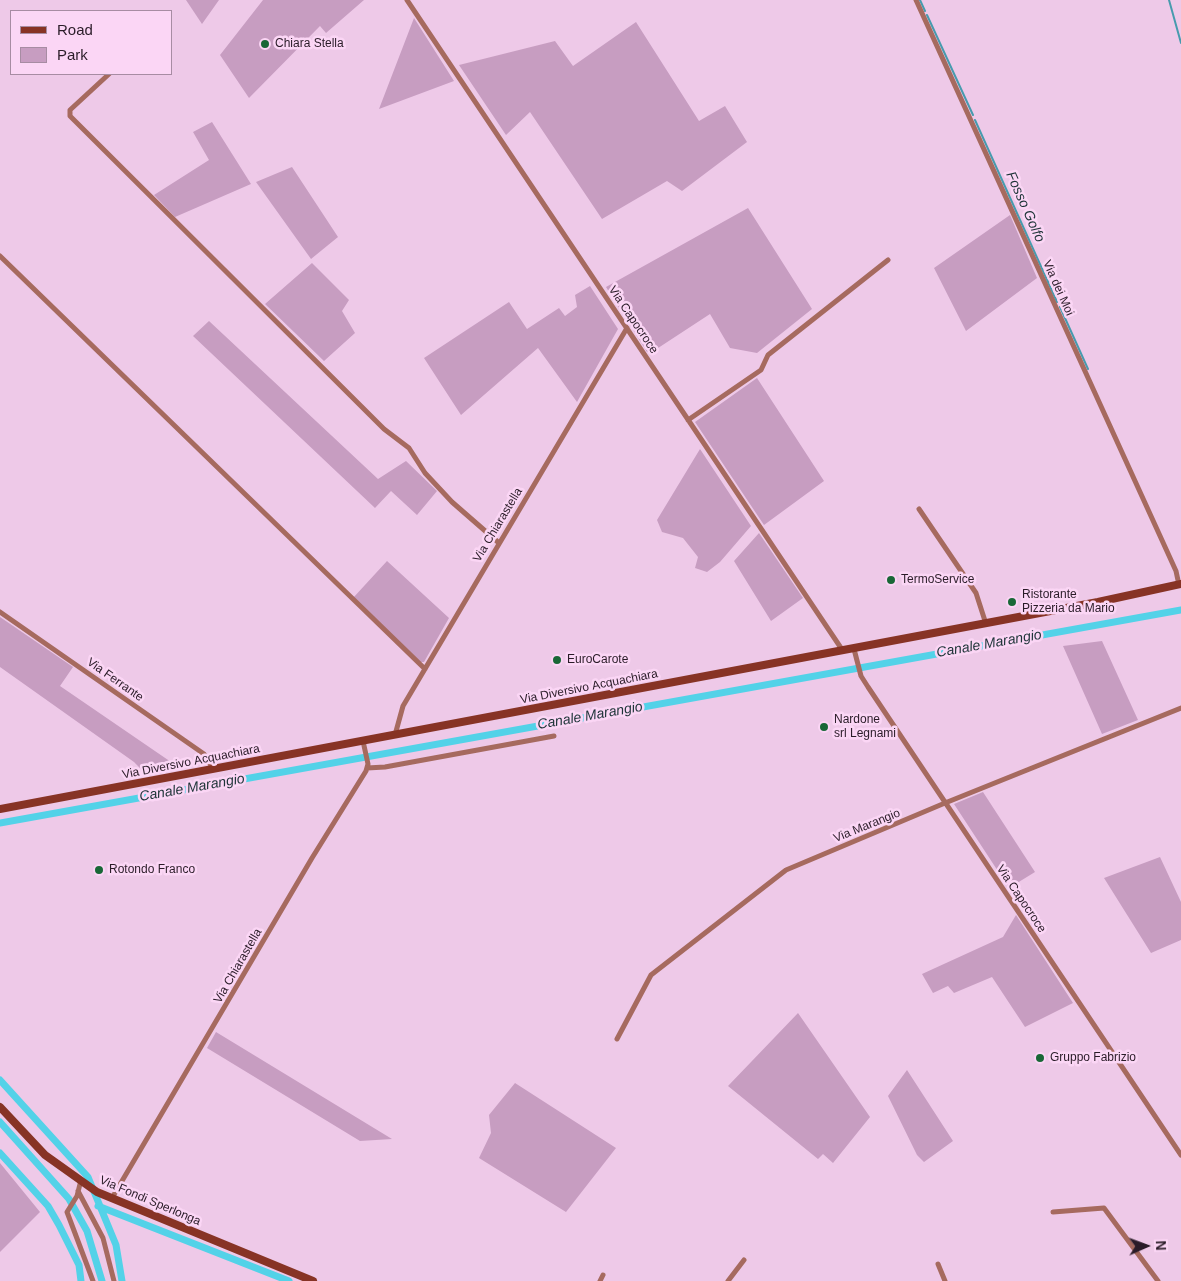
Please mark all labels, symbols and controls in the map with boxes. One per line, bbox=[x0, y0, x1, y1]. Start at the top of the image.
legend bbox=[10, 10, 172, 75]
text: Road bbox=[57, 21, 93, 38]
place label: Chiara Stella bbox=[275, 37, 344, 51]
marker: Chiara Stella bbox=[259, 38, 271, 50]
text: Park bbox=[57, 46, 88, 63]
water label: Fosso Golfo bbox=[1002, 169, 1048, 245]
street label: Via dei Moi bbox=[1039, 258, 1077, 318]
street label: Via Capocroce bbox=[605, 283, 661, 357]
street label: Via Chiarastella bbox=[470, 485, 526, 565]
place label: TermoService bbox=[901, 573, 974, 587]
marker: TermoService bbox=[885, 574, 897, 586]
place label: Ristorante Pizzeria da Mario bbox=[1022, 588, 1115, 616]
marker: Ristorante Pizzeria da Mario bbox=[1006, 596, 1018, 608]
water label: Canale Marangio bbox=[935, 626, 1043, 662]
place label: EuroCarote bbox=[567, 653, 628, 667]
marker: EuroCarote bbox=[551, 654, 563, 666]
street label: Via Ferrante bbox=[84, 655, 146, 705]
street label: Via Diversivo Acquachiara bbox=[519, 667, 659, 707]
water label: Canale Marangio bbox=[536, 698, 644, 734]
place label: Nardone srl Legnami bbox=[834, 713, 896, 741]
marker: Nardone srl Legnami bbox=[818, 721, 830, 733]
street label: Via Diversivo Acquachiara bbox=[121, 742, 261, 782]
water label: Canale Marangio bbox=[138, 770, 246, 806]
street label: Via Marangio bbox=[832, 806, 902, 846]
street label: Via Capocroce bbox=[993, 862, 1049, 936]
place label: Rotondo Franco bbox=[109, 863, 195, 877]
marker: Rotondo Franco bbox=[93, 864, 105, 876]
street label: Via Chiarastella bbox=[211, 926, 265, 1006]
place label: Gruppo Fabrizio bbox=[1050, 1051, 1136, 1065]
marker: Gruppo Fabrizio bbox=[1034, 1052, 1046, 1064]
street label: Via Fondi Sperlonga bbox=[97, 1173, 203, 1229]
north arrow bbox=[1121, 1221, 1171, 1271]
text: N bbox=[1153, 1240, 1169, 1251]

